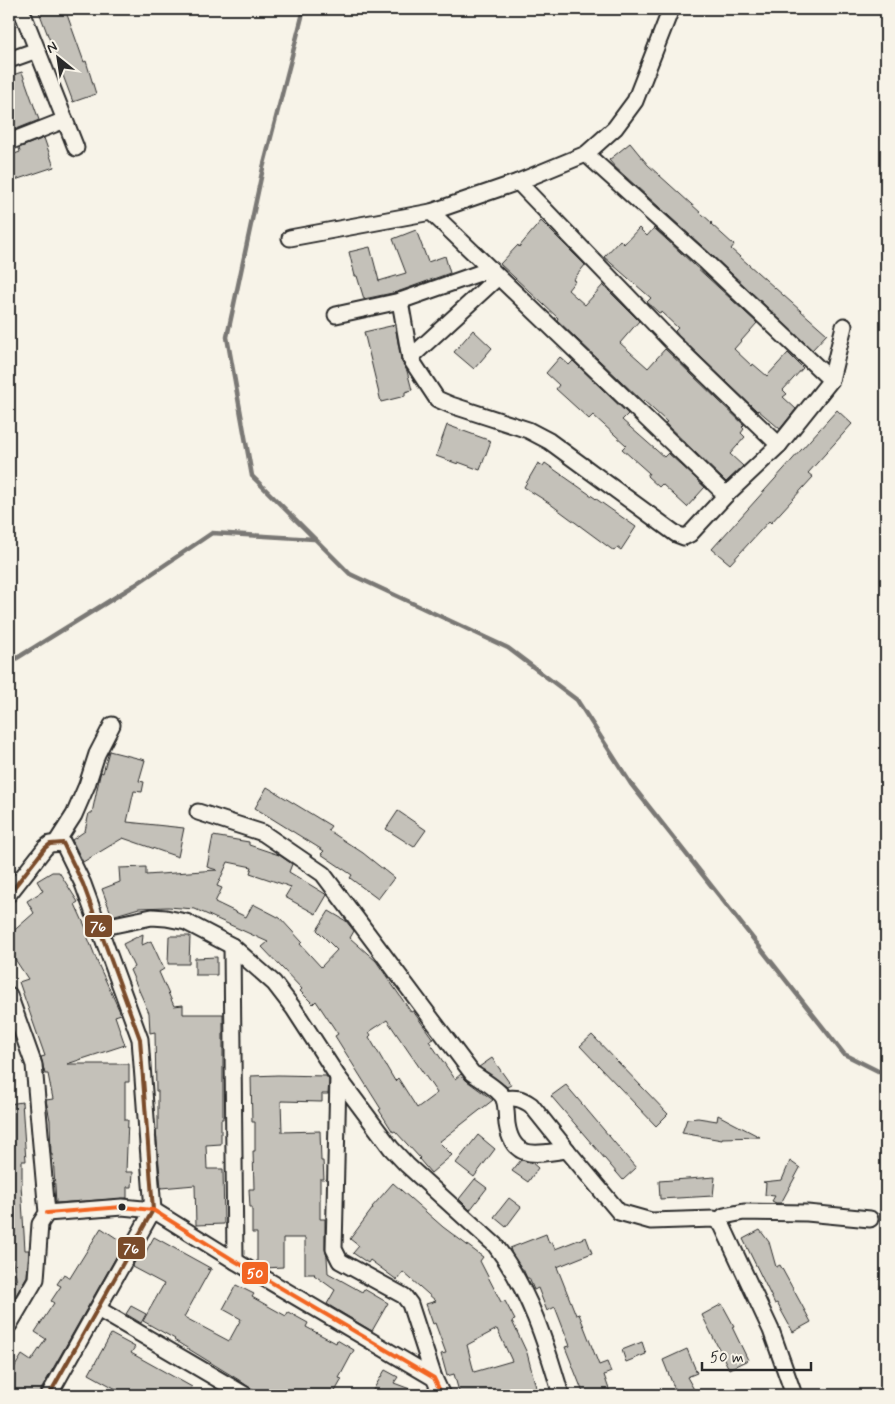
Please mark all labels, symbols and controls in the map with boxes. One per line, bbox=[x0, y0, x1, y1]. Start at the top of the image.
north arrow bbox=[32, 32, 82, 82]
text: N bbox=[43, 37, 61, 58]
line badge: 76 bbox=[84, 914, 113, 938]
text: 76 bbox=[90, 918, 106, 936]
unlabelled marker bbox=[117, 1202, 127, 1212]
line badge: 76 bbox=[117, 1236, 146, 1260]
text: 76 bbox=[123, 1240, 139, 1258]
line badge: 50 bbox=[241, 1261, 269, 1285]
text: 50 bbox=[247, 1265, 263, 1283]
scale bar bbox=[702, 1339, 811, 1371]
text: 50 m bbox=[710, 1348, 744, 1368]

